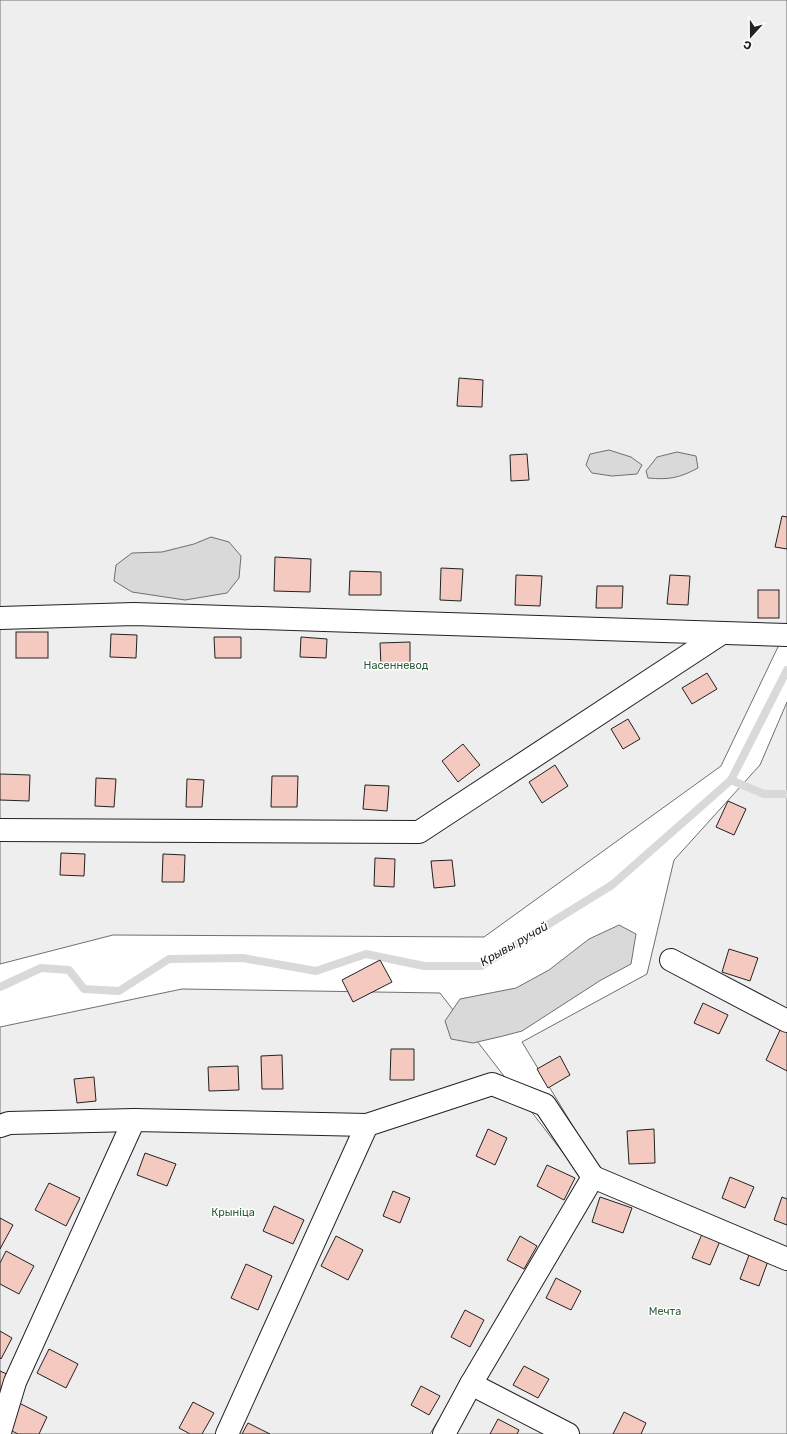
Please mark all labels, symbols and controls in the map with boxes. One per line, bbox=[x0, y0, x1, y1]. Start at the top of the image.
north arrow bbox=[731, 16, 771, 56]
text: С bbox=[741, 37, 754, 52]
park label: Насенневод bbox=[364, 659, 429, 672]
water label: Крывы ручай bbox=[478, 919, 550, 969]
park label: Крыніца bbox=[211, 1206, 255, 1219]
park label: Мечта bbox=[649, 1305, 681, 1318]

